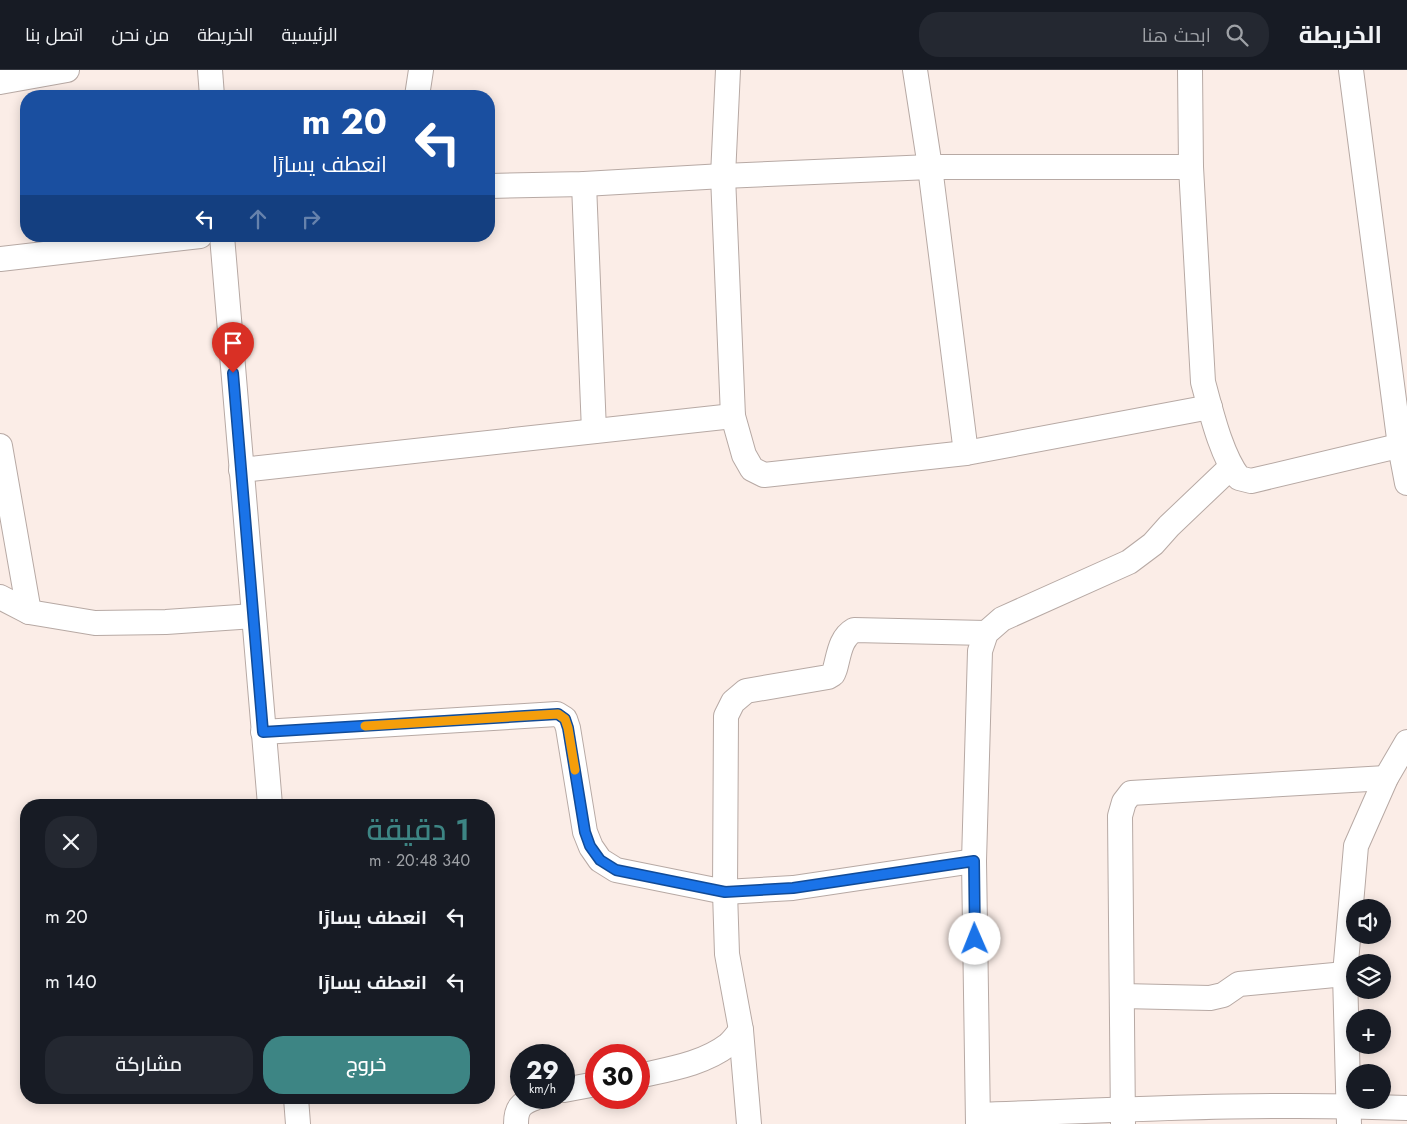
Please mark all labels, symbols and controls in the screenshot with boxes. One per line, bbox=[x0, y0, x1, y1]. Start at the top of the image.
search box bbox=[919, 12, 1269, 57]
text: الخريطة bbox=[1299, 17, 1382, 52]
icon: search bbox=[1223, 21, 1251, 49]
text: اتصل بنا bbox=[25, 22, 83, 48]
text: من نحن bbox=[111, 22, 169, 48]
text: الخريطة bbox=[197, 22, 253, 48]
text: الرئيسية bbox=[281, 22, 338, 48]
text: ابحث هنا bbox=[1142, 22, 1211, 49]
text: 20 m bbox=[302, 97, 387, 147]
icon: left bbox=[405, 110, 470, 175]
text: انعطف يسارًا bbox=[272, 148, 387, 180]
icon: left bbox=[191, 205, 219, 233]
icon: ahead bbox=[244, 205, 272, 233]
icon: right bbox=[297, 205, 325, 233]
pin bbox=[212, 322, 254, 373]
icon: arrive bbox=[219, 329, 247, 357]
text: 1 دقيقة bbox=[366, 808, 470, 851]
button: close bbox=[45, 816, 97, 868]
text: 340 m · 20:48 bbox=[369, 849, 470, 872]
map controls bbox=[1346, 899, 1391, 1109]
button: sound bbox=[1346, 899, 1391, 944]
text: 20 m bbox=[45, 903, 88, 930]
icon: left bbox=[442, 903, 470, 931]
text: انعطف يسارًا bbox=[318, 904, 427, 931]
position arrow bbox=[948, 912, 1000, 964]
button: layers bbox=[1346, 954, 1391, 999]
text: 140 m bbox=[45, 968, 97, 995]
icon: left bbox=[442, 968, 470, 996]
text: انعطف يسارًا bbox=[318, 969, 427, 996]
button: + bbox=[1346, 1009, 1391, 1054]
button: مشاركة bbox=[45, 1036, 253, 1094]
button: خروج bbox=[263, 1036, 470, 1094]
speed limit sign: 30 bbox=[585, 1044, 650, 1109]
text: 29 bbox=[526, 1052, 559, 1088]
button: − bbox=[1346, 1064, 1391, 1109]
text: km/h bbox=[529, 1080, 556, 1098]

